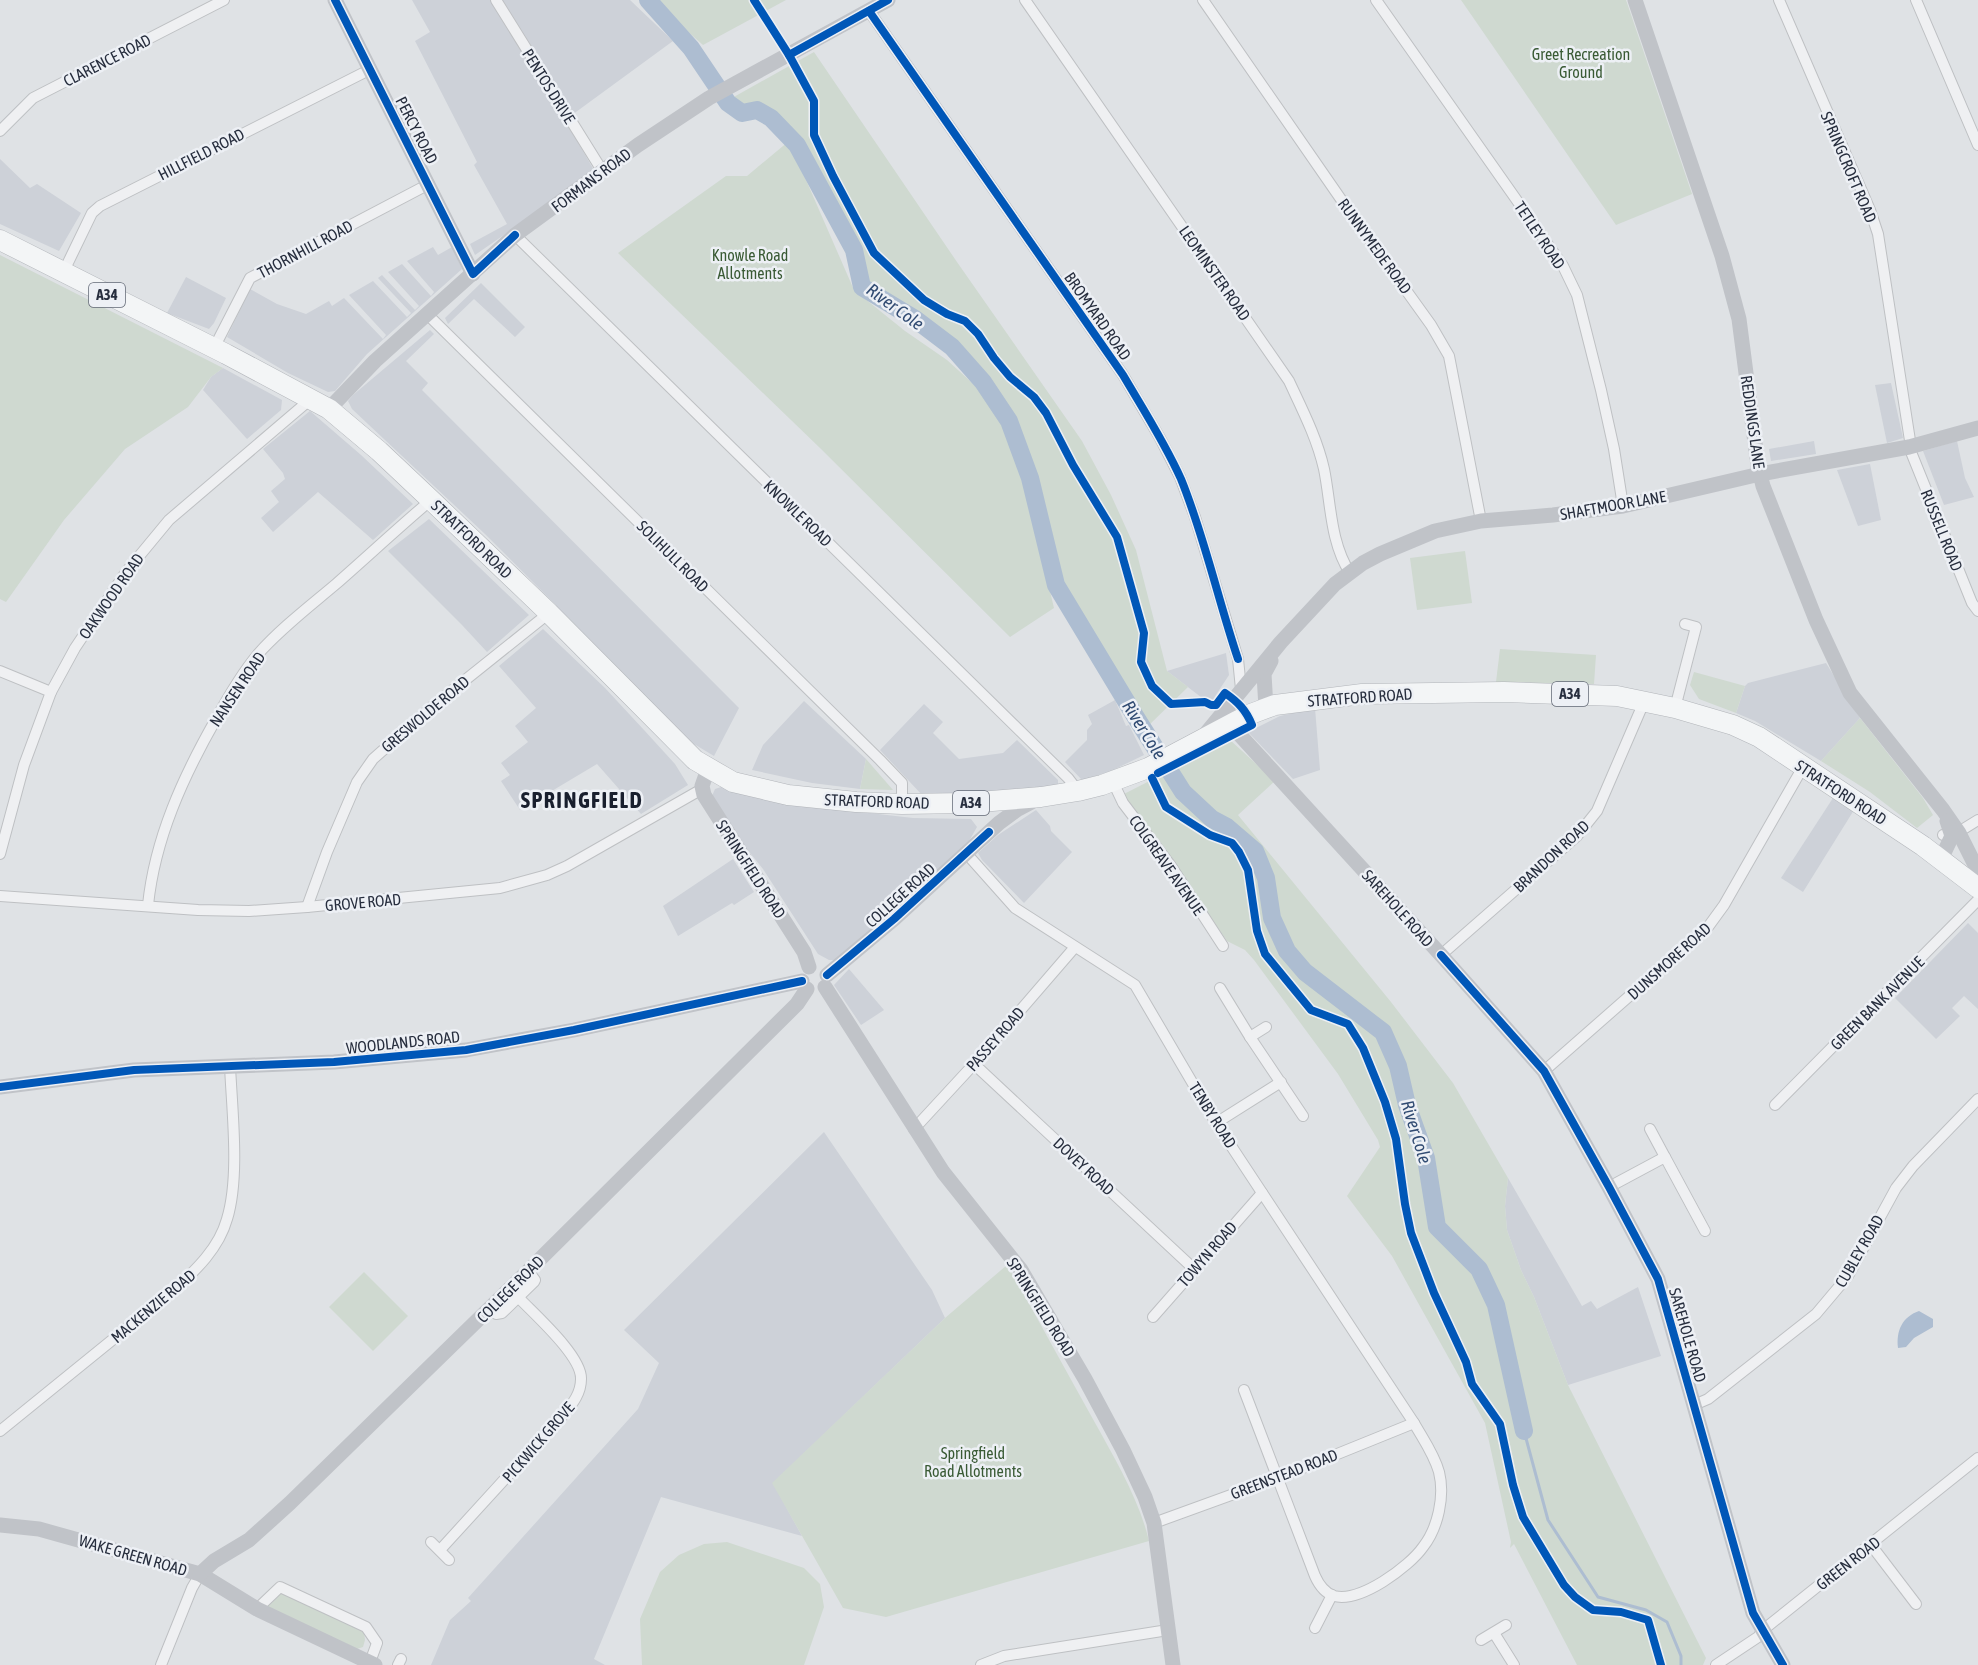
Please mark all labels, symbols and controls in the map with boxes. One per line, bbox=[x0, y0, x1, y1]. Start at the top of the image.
street label: CLARENCE ROAD bbox=[60, 30, 154, 90]
street label: PENTOS DRIVE bbox=[519, 45, 579, 127]
park label: Greet Recreation Ground bbox=[1532, 45, 1630, 81]
street label: PERCY ROAD bbox=[392, 93, 442, 167]
street label: SPRINGCROFT ROAD bbox=[1818, 109, 1880, 225]
street label: HILLFIELD ROAD bbox=[155, 125, 247, 183]
street label: FORMANS ROAD bbox=[548, 144, 634, 216]
street label: RUNNYMEDE ROAD bbox=[1335, 195, 1415, 297]
street label: TETLEY ROAD bbox=[1511, 198, 1569, 272]
street label: THORNHILL ROAD bbox=[254, 216, 356, 282]
street label: LEOMINSTER ROAD bbox=[1176, 222, 1254, 324]
park label: Knowle Road Allotments bbox=[712, 246, 788, 282]
street label: BROMYARD ROAD bbox=[1061, 269, 1135, 363]
water label: River Cole bbox=[863, 279, 928, 334]
road number: A34 bbox=[89, 283, 125, 307]
street label: REDDINGS LANE bbox=[1738, 374, 1768, 470]
street label: KNOWLE ROAD bbox=[760, 476, 836, 550]
street label: SHAFTMOOR LANE bbox=[1559, 487, 1668, 523]
street label: RUSSELL ROAD bbox=[1917, 487, 1967, 573]
street label: STRATFORD ROAD bbox=[428, 496, 516, 582]
street label: SOLIHULL ROAD bbox=[634, 517, 712, 595]
street label: OAKWOOD ROAD bbox=[75, 550, 147, 642]
street label: NANSEN ROAD bbox=[206, 648, 268, 730]
street label: GRESWOLDE ROAD bbox=[377, 672, 473, 756]
road number: A34 bbox=[1552, 682, 1588, 706]
street label: STRATFORD ROAD bbox=[1307, 684, 1413, 710]
water label: River Cole bbox=[1118, 696, 1171, 763]
street label: STRATFORD ROAD bbox=[1792, 756, 1890, 828]
district label: SPRINGFIELD bbox=[521, 787, 643, 813]
street label: STRATFORD ROAD bbox=[824, 790, 930, 812]
road number: A34 bbox=[953, 791, 989, 815]
street label: COLGREAVE AVENUE bbox=[1126, 812, 1208, 918]
street label: BRANDON ROAD bbox=[1509, 816, 1593, 896]
street label: SPRINGFIELD ROAD bbox=[713, 817, 789, 921]
street label: COLLEGE ROAD bbox=[862, 859, 938, 931]
street label: SAREHOLE ROAD bbox=[1359, 866, 1437, 950]
street label: GROVE ROAD bbox=[324, 890, 402, 914]
street label: DUNSMORE ROAD bbox=[1624, 919, 1714, 1003]
street label: GREEN BANK AVENUE bbox=[1827, 952, 1928, 1053]
street label: PASSEY ROAD bbox=[962, 1003, 1028, 1075]
street label: WOODLANDS ROAD bbox=[345, 1027, 461, 1057]
street label: TENBY ROAD bbox=[1186, 1079, 1240, 1151]
water label: River Cole bbox=[1397, 1097, 1436, 1166]
street label: DOVEY ROAD bbox=[1050, 1133, 1118, 1199]
street label: CUBLEY ROAD bbox=[1831, 1212, 1887, 1290]
street label: TOWYN ROAD bbox=[1174, 1218, 1240, 1290]
street label: COLLEGE ROAD bbox=[473, 1252, 547, 1326]
street label: SPRINGFIELD ROAD bbox=[1003, 1254, 1079, 1360]
street label: MACKENZIE ROAD bbox=[107, 1266, 199, 1346]
street label: SAREHOLE ROAD bbox=[1666, 1286, 1710, 1384]
street label: PICKWICK GROVE bbox=[498, 1398, 578, 1486]
park label: Springfield Road Allotments bbox=[924, 1444, 1022, 1480]
street label: GREENSTEAD ROAD bbox=[1228, 1445, 1340, 1503]
street label: WAKE GREEN ROAD bbox=[77, 1531, 189, 1579]
street label: GREEN ROAD bbox=[1813, 1533, 1883, 1593]

